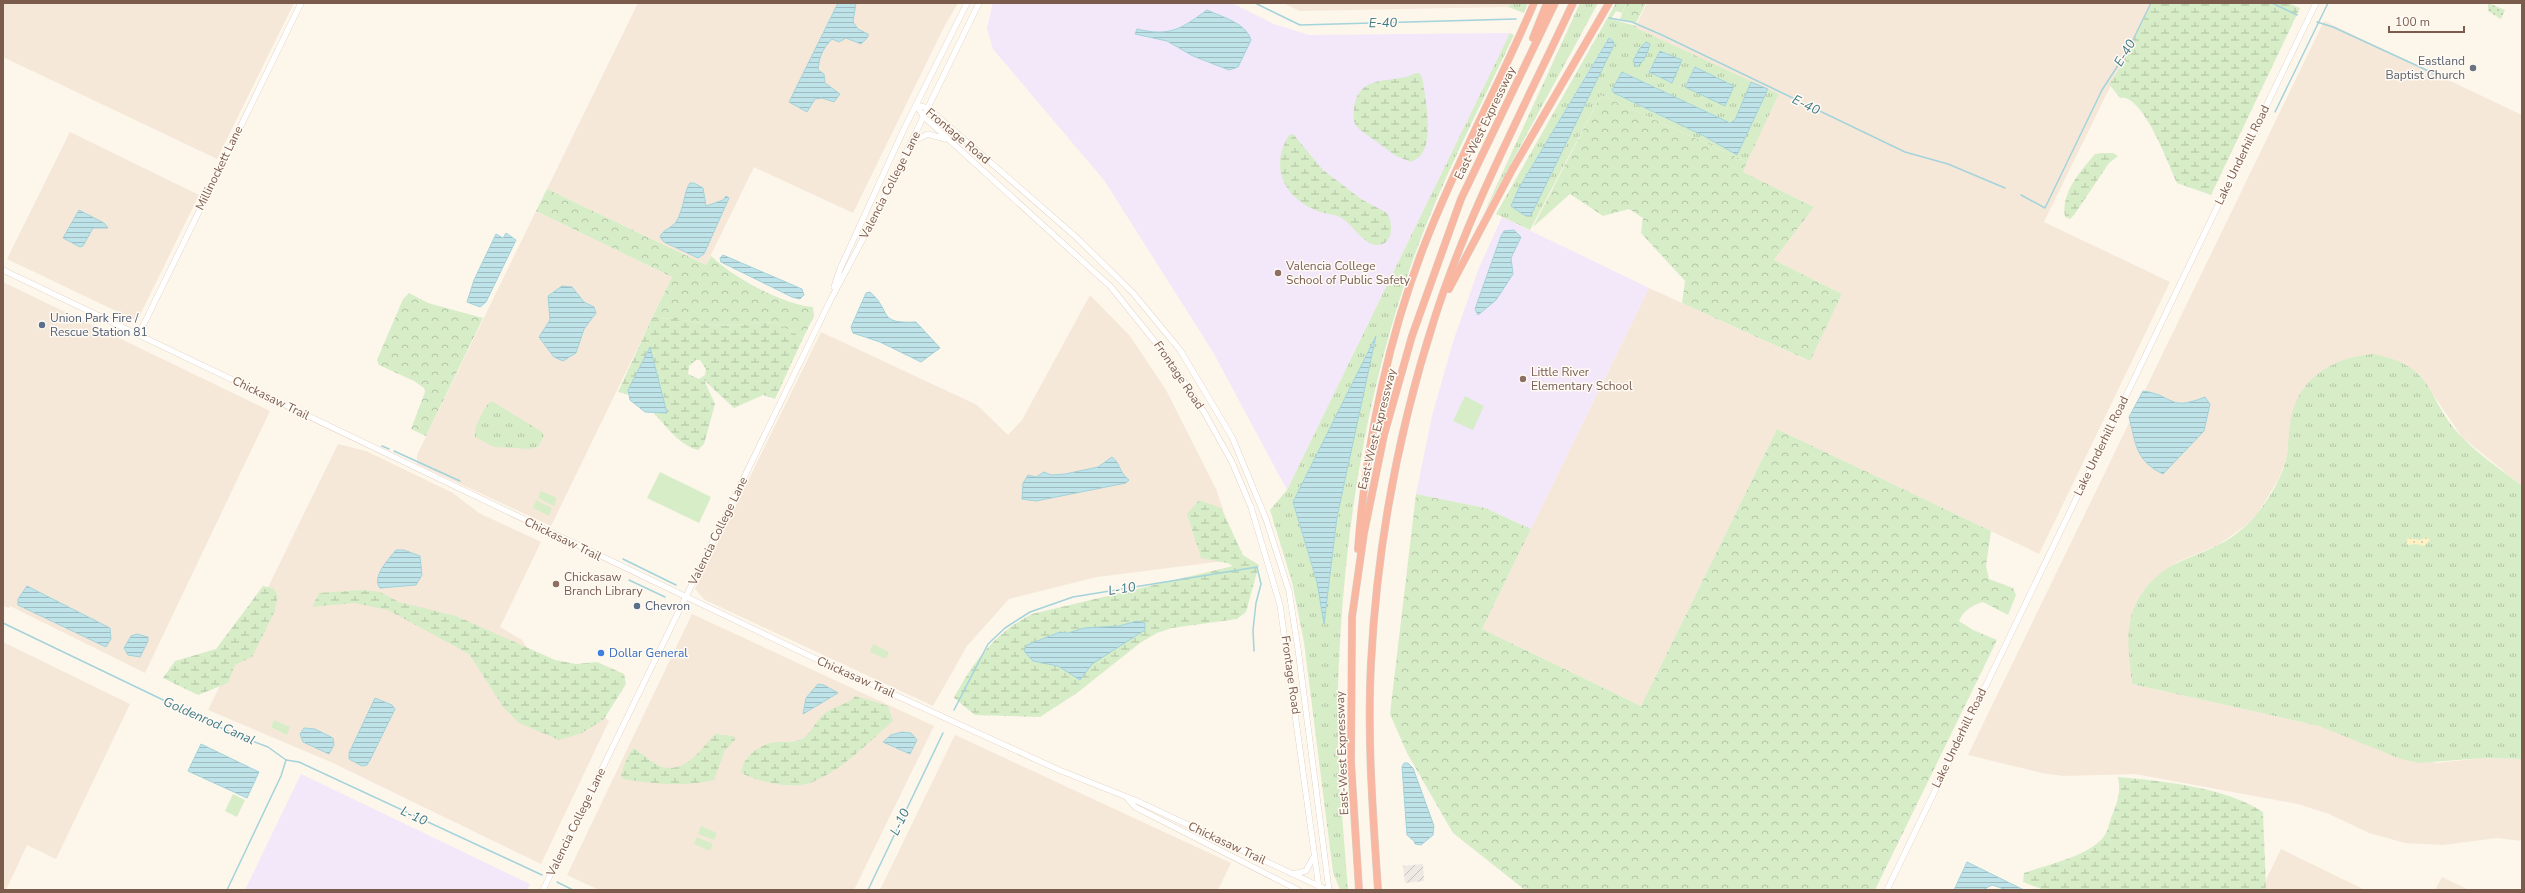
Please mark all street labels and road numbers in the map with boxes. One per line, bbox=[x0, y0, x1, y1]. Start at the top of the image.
street label: East-West Expressway bbox=[1451, 63, 1520, 182]
street label: Lake Underhill Road bbox=[2211, 102, 2273, 208]
street label: Frontage Road bbox=[923, 104, 993, 168]
street label: Millinockett Lane bbox=[192, 123, 246, 213]
street label: Valencia College Lane bbox=[855, 128, 924, 242]
street label: Frontage Road bbox=[1150, 338, 1208, 412]
street label: East-West Expressway bbox=[1354, 366, 1400, 491]
street label: Chickasaw Trail bbox=[230, 372, 313, 424]
street label: Lake Underhill Road bbox=[2070, 393, 2132, 499]
street label: Valencia College Lane bbox=[684, 474, 751, 589]
street label: Chickasaw Trail bbox=[522, 513, 605, 565]
street label: Frontage Road bbox=[1278, 635, 1304, 715]
street label: Chickasaw Trail bbox=[814, 653, 898, 702]
street label: Lake Underhill Road bbox=[1928, 685, 1990, 791]
street label: East-West Expressway bbox=[1332, 690, 1352, 815]
street label: Valencia College Lane bbox=[542, 765, 609, 880]
street label: Chickasaw Trail bbox=[1186, 818, 1269, 868]

